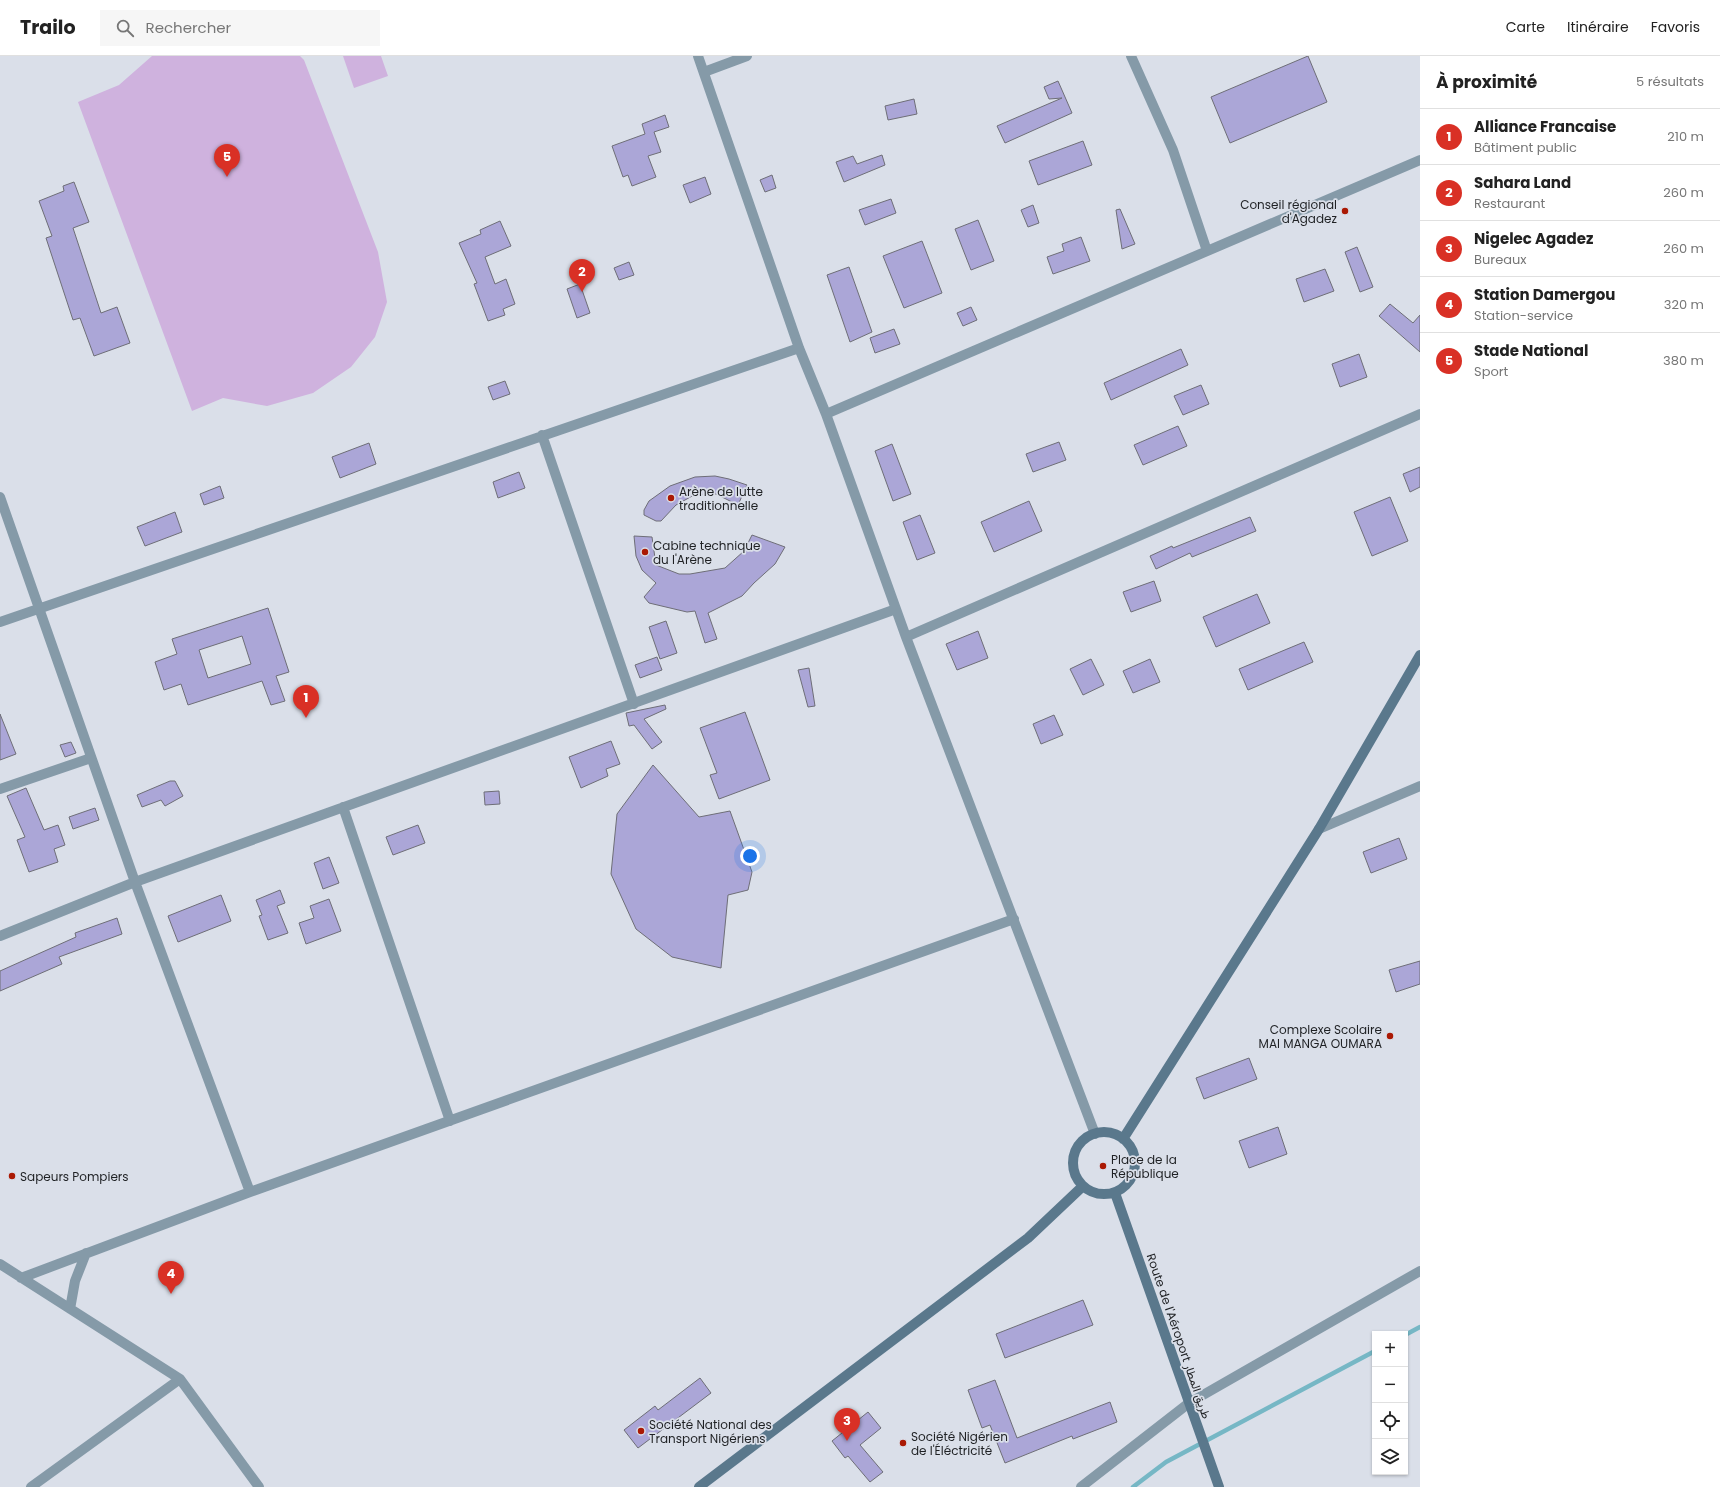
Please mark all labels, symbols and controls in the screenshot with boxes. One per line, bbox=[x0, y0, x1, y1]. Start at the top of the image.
search box bbox=[100, 10, 380, 46]
text: Trailo bbox=[20, 14, 76, 41]
icon: search bbox=[114, 17, 136, 39]
text: Rechercher bbox=[146, 17, 231, 38]
text: Carte bbox=[1506, 17, 1545, 37]
text: Itinéraire bbox=[1567, 17, 1629, 37]
text: Favoris bbox=[1651, 17, 1700, 37]
text: À proximité bbox=[1436, 70, 1537, 94]
text: 5 résultats bbox=[1636, 72, 1704, 91]
text: Alliance Francaise bbox=[1474, 116, 1616, 137]
text: 1 bbox=[1447, 127, 1451, 146]
text: 210 m bbox=[1667, 127, 1704, 146]
text: Bâtiment public bbox=[1474, 138, 1577, 157]
pin: 5 bbox=[214, 144, 240, 177]
text: Sahara Land bbox=[1474, 172, 1571, 193]
text: 2 bbox=[1445, 183, 1453, 202]
text: 260 m bbox=[1663, 183, 1704, 202]
text: Restaurant bbox=[1474, 194, 1545, 213]
place label: Conseil régional d'Agadez bbox=[1240, 196, 1337, 227]
marker: Conseil régional d'Agadez bbox=[1340, 206, 1350, 216]
text: Nigelec Agadez bbox=[1474, 228, 1593, 249]
text: 3 bbox=[1445, 239, 1453, 258]
text: 260 m bbox=[1663, 239, 1704, 258]
text: Bureaux bbox=[1474, 250, 1527, 269]
pin: 2 bbox=[569, 259, 595, 292]
text: Station Damergou bbox=[1474, 284, 1615, 305]
text: 4 bbox=[1445, 295, 1453, 314]
text: 320 m bbox=[1664, 295, 1704, 314]
text: Station-service bbox=[1474, 306, 1573, 325]
text: Stade National bbox=[1474, 340, 1588, 361]
text: 5 bbox=[1445, 351, 1453, 370]
text: 380 m bbox=[1663, 351, 1704, 370]
text: Sport bbox=[1474, 362, 1508, 381]
place label: Arène de lutte traditionnelle bbox=[679, 483, 763, 514]
marker: Arène de lutte traditionnelle bbox=[666, 493, 676, 503]
place label: Cabine technique du l'Arène bbox=[653, 537, 760, 568]
marker: Cabine technique du l'Arène bbox=[640, 547, 650, 557]
pin: 1 bbox=[293, 685, 319, 718]
your location bbox=[740, 846, 760, 866]
place label: Complexe Scolaire MAI MANGA OUMARA bbox=[1259, 1021, 1382, 1052]
marker: Complexe Scolaire MAI MANGA OUMARA bbox=[1385, 1031, 1395, 1041]
place label: Place de la République bbox=[1111, 1151, 1179, 1182]
marker: Place de la République bbox=[1098, 1161, 1108, 1171]
place label: Sapeurs Pompiers bbox=[20, 1168, 129, 1185]
marker: Sapeurs Pompiers bbox=[7, 1171, 17, 1181]
street label: Route de l'Aéroport طريق المطار bbox=[1143, 1251, 1215, 1421]
pin: 4 bbox=[158, 1261, 184, 1294]
map controls bbox=[1372, 1331, 1408, 1475]
button: + bbox=[1372, 1331, 1408, 1367]
button: − bbox=[1372, 1367, 1408, 1403]
button: locate bbox=[1372, 1403, 1408, 1439]
pin: 3 bbox=[834, 1408, 860, 1441]
place label: Société National des Transport Nigériens bbox=[649, 1416, 772, 1447]
marker: Société National des Transport Nigériens bbox=[636, 1426, 646, 1436]
place label: Société Nigérien de l'Éléctricité bbox=[911, 1428, 1008, 1459]
marker: Société Nigérien de l'Éléctricité bbox=[898, 1438, 908, 1448]
button: layers bbox=[1372, 1439, 1408, 1475]

